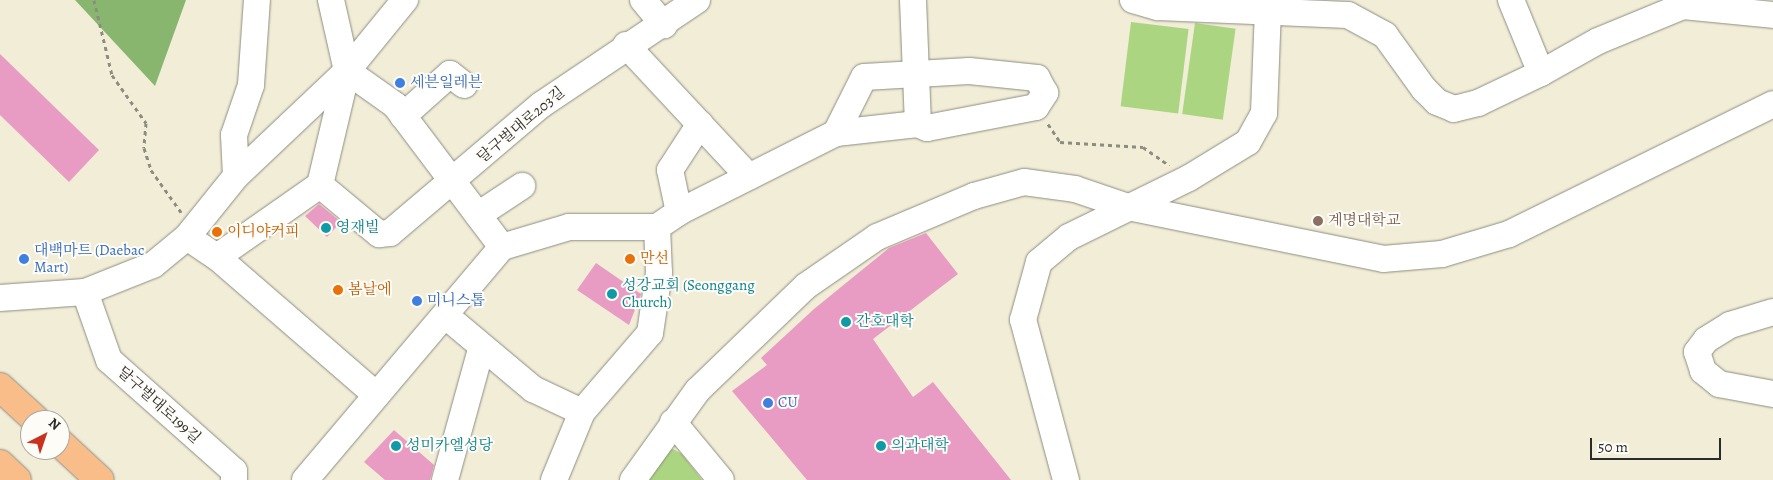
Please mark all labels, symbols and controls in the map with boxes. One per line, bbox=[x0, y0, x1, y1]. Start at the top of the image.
place label: 세븐일레븐 bbox=[410, 74, 482, 92]
marker: 세븐일레븐 bbox=[394, 77, 406, 89]
street label: 달구벌대로203길 bbox=[474, 83, 568, 167]
place label: 계명대학교 bbox=[1328, 212, 1400, 230]
marker: 계명대학교 bbox=[1312, 215, 1324, 227]
place label: 영재빌 bbox=[336, 219, 379, 237]
marker: 영재빌 bbox=[320, 222, 332, 234]
place label: 이디야커피 bbox=[227, 223, 299, 241]
marker: 이디야커피 bbox=[211, 226, 223, 238]
place label: 대백마트 (Daebac Mart) bbox=[34, 241, 144, 276]
place label: 만선 bbox=[640, 250, 669, 268]
marker: 대백마트 (Daebac Mart) bbox=[18, 253, 30, 265]
marker: 만선 bbox=[624, 253, 636, 265]
place label: 성강교회 (Seonggang Church) bbox=[622, 276, 755, 311]
place label: 봄날에 bbox=[348, 281, 391, 299]
marker: 봄날에 bbox=[332, 284, 344, 296]
marker: 성강교회 (Seonggang Church) bbox=[606, 288, 618, 300]
place label: 미니스톱 bbox=[427, 292, 485, 310]
marker: 미니스톱 bbox=[411, 295, 423, 307]
place label: 간호대학 bbox=[856, 313, 914, 331]
marker: 간호대학 bbox=[840, 316, 852, 328]
street label: 달구벌대로199길 bbox=[114, 363, 204, 447]
place label: CU bbox=[778, 394, 798, 412]
marker: CU bbox=[762, 397, 774, 409]
north arrow bbox=[20, 410, 70, 460]
text: N bbox=[44, 414, 65, 435]
scale bar bbox=[1593, 428, 1724, 460]
place label: 성미카엘성당 bbox=[406, 437, 493, 455]
place label: 의과대학 bbox=[891, 437, 949, 455]
text: 50 m bbox=[1598, 437, 1628, 457]
marker: 성미카엘성당 bbox=[390, 440, 402, 452]
marker: 의과대학 bbox=[875, 440, 887, 452]

